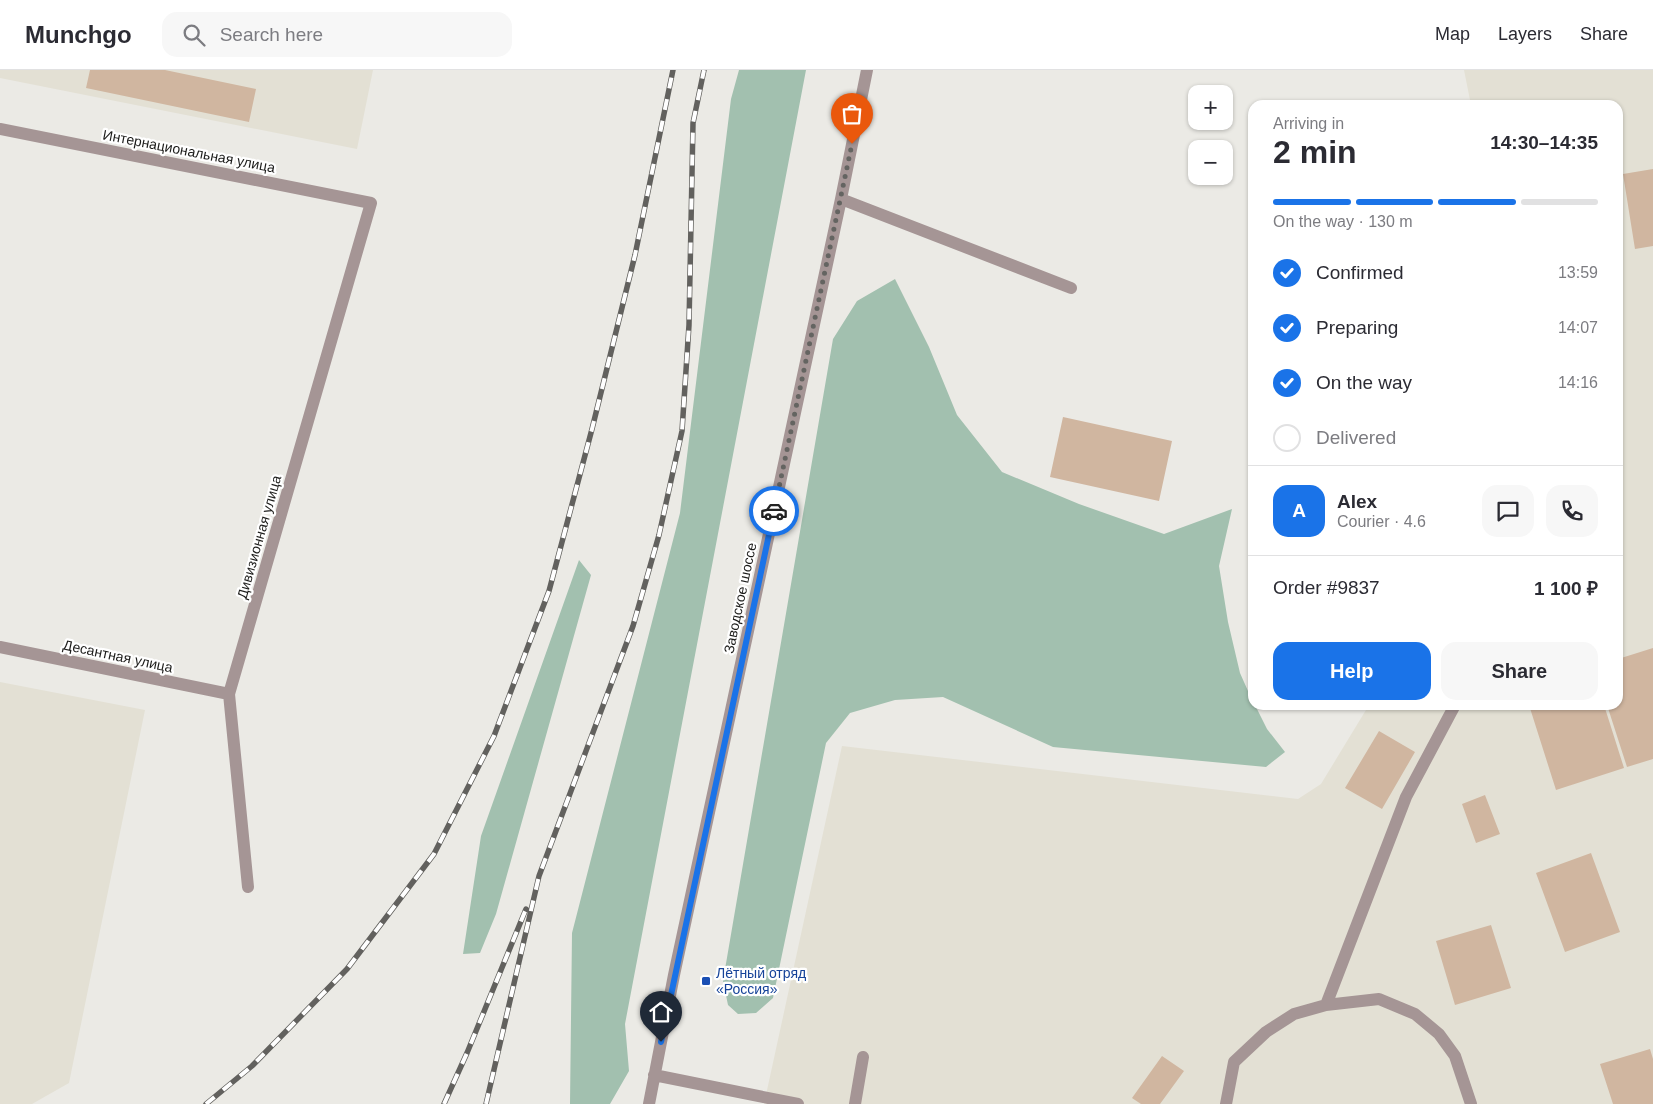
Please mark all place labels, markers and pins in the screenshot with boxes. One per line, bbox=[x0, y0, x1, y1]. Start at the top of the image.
pin bbox=[831, 93, 873, 144]
place label: Лётный отряд «Россия» bbox=[716, 965, 806, 997]
marker: Лётный отряд «Россия» bbox=[700, 975, 712, 987]
pin bbox=[640, 991, 682, 1042]

